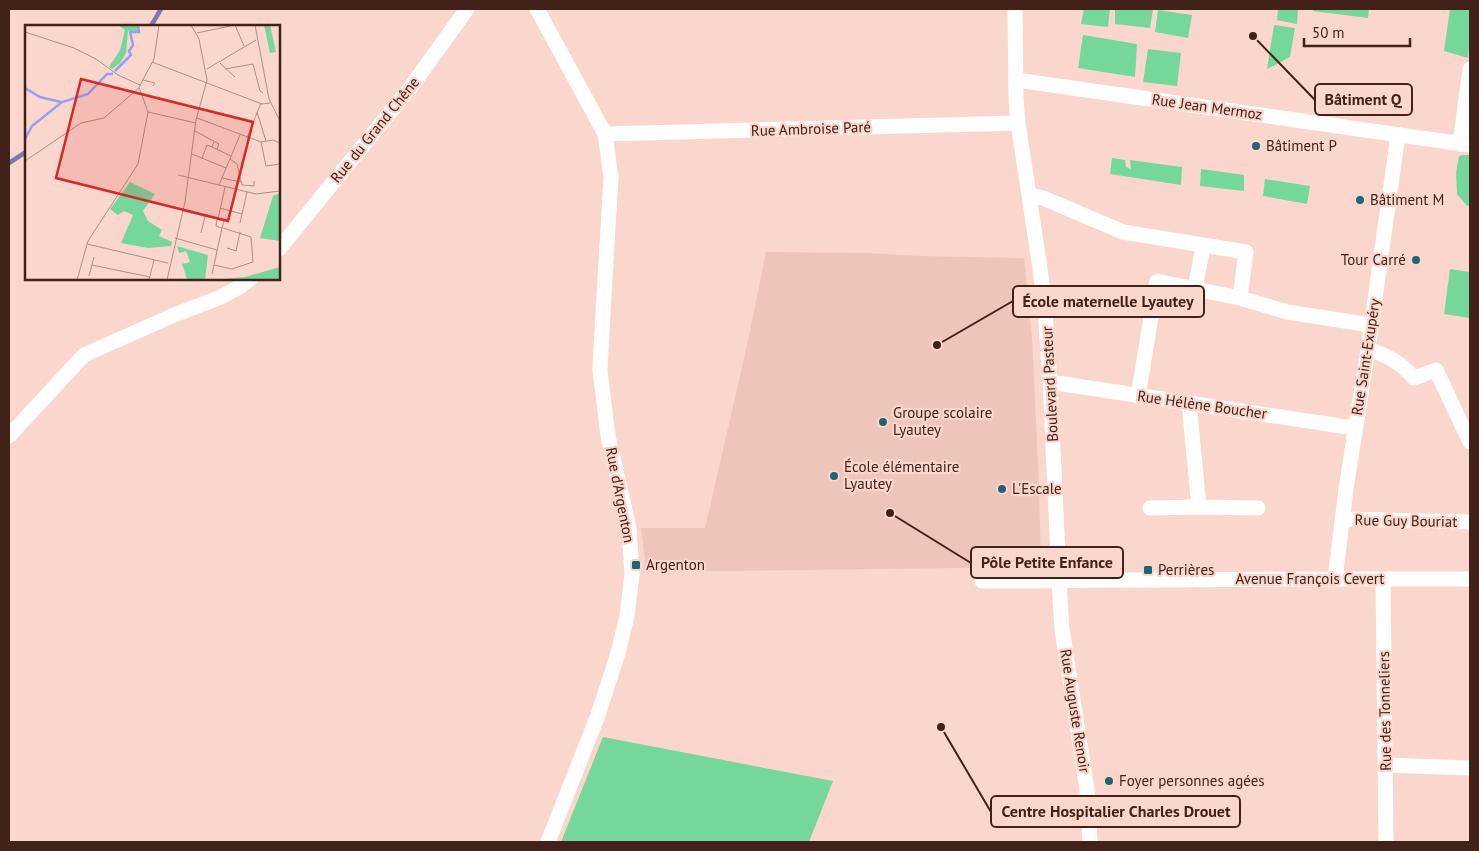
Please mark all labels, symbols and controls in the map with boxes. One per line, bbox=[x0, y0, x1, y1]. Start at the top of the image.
scale bar bbox=[1304, 15, 1410, 47]
text: 50 m bbox=[1312, 23, 1345, 42]
inset map bbox=[25, 25, 280, 280]
street label: Rue du Grand Chêne bbox=[326, 73, 423, 187]
callout: Bâtiment Q bbox=[1315, 84, 1412, 115]
street label: Rue Jean Mermoz bbox=[1151, 89, 1264, 124]
text: Bâtiment Q bbox=[1324, 89, 1403, 109]
street label: Rue Ambroise Paré bbox=[751, 117, 871, 140]
place label: Bâtiment P bbox=[1266, 136, 1337, 155]
marker: Bâtiment P bbox=[1250, 140, 1262, 152]
place label: Bâtiment M bbox=[1370, 190, 1444, 209]
marker: Bâtiment M bbox=[1354, 194, 1366, 206]
place label: Tour Carré bbox=[1341, 250, 1406, 269]
marker: Tour Carré bbox=[1410, 254, 1422, 266]
callout: École maternelle Lyautey bbox=[1013, 286, 1204, 317]
text: École maternelle Lyautey bbox=[1022, 291, 1194, 311]
street label: Rue Saint-Exupéry bbox=[1347, 297, 1384, 417]
street label: Boulevard Pasteur bbox=[1037, 326, 1062, 442]
street label: Rue Hélène Boucher bbox=[1136, 386, 1268, 423]
place label: Groupe scolaire Lyautey bbox=[893, 403, 992, 439]
marker: Groupe scolaire Lyautey bbox=[877, 416, 889, 428]
street label: Rue d'Argenton bbox=[602, 446, 639, 544]
place label: École élémentaire Lyautey bbox=[844, 457, 959, 493]
marker: École élémentaire Lyautey bbox=[828, 470, 840, 482]
place label: L'Escale bbox=[1012, 479, 1062, 498]
marker: L'Escale bbox=[996, 483, 1008, 495]
street label: Rue Guy Bouriat bbox=[1354, 510, 1458, 531]
callout: Pôle Petite Enfance bbox=[971, 547, 1123, 578]
text: Pôle Petite Enfance bbox=[981, 552, 1113, 572]
place label: Argenton bbox=[646, 555, 705, 574]
marker: Argenton bbox=[630, 559, 642, 571]
place label: Perrières bbox=[1158, 560, 1214, 579]
marker: Perrières bbox=[1142, 564, 1154, 576]
street label: Avenue François Cevert bbox=[1236, 569, 1384, 588]
street label: Rue Auguste Renoir bbox=[1056, 648, 1095, 774]
street label: Rue des Tonneliers bbox=[1374, 651, 1395, 771]
place label: Foyer personnes agées bbox=[1119, 771, 1265, 790]
marker: Foyer personnes agées bbox=[1103, 775, 1115, 787]
callout: Centre Hospitalier Charles Drouet bbox=[991, 796, 1240, 827]
text: Centre Hospitalier Charles Drouet bbox=[1001, 801, 1231, 821]

